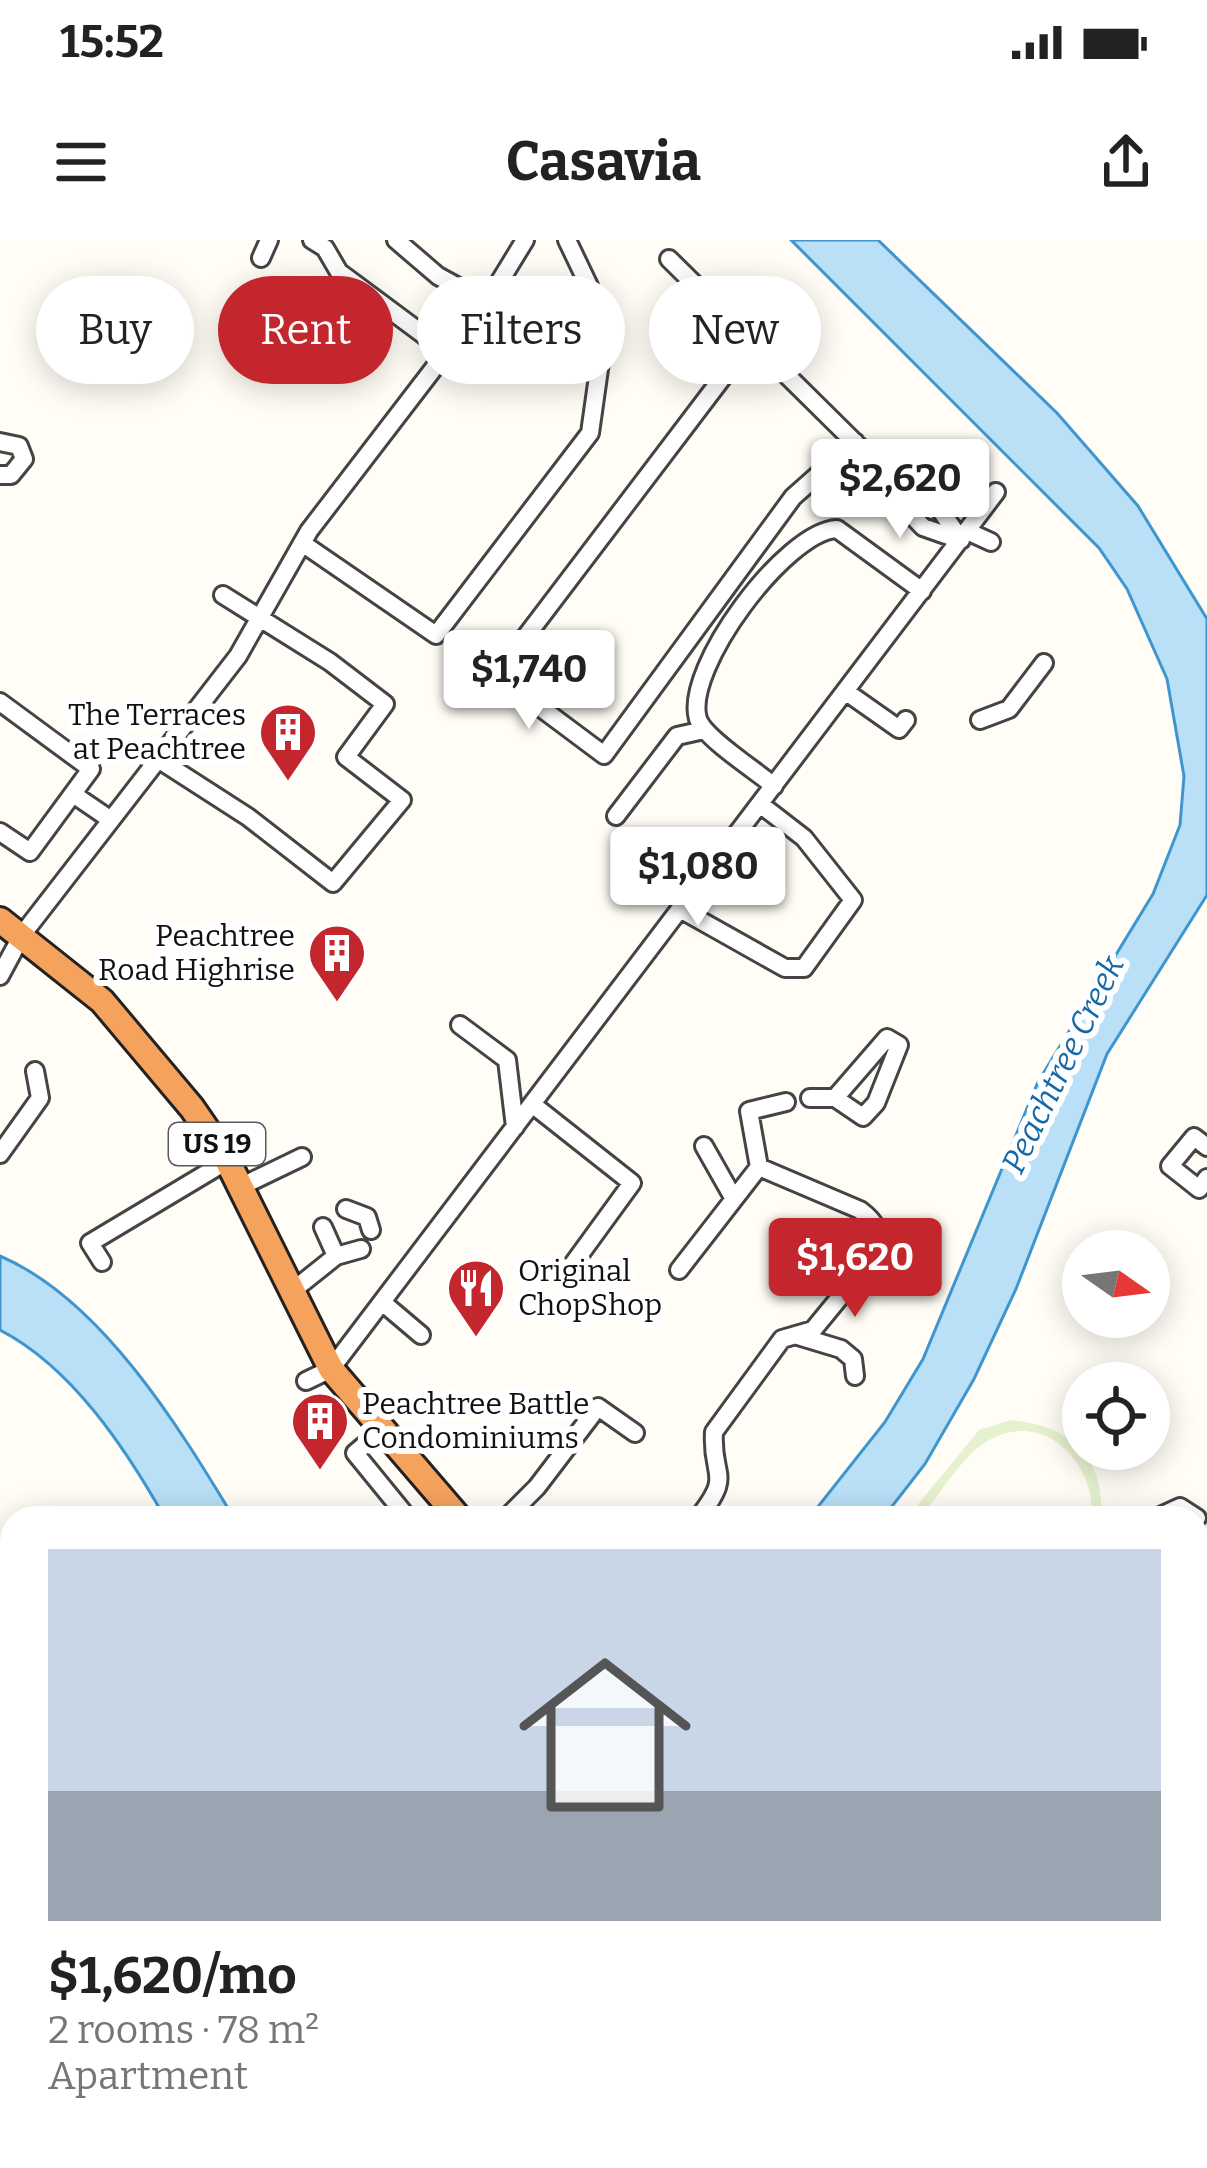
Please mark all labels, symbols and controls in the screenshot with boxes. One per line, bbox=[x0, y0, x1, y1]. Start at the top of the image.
text: 15:52 bbox=[60, 15, 164, 69]
icon: menu bbox=[48, 129, 114, 195]
icon: share bbox=[1093, 129, 1159, 195]
text: Casavia bbox=[506, 130, 701, 194]
chip: Buy bbox=[36, 276, 194, 384]
chip: Rent bbox=[218, 276, 393, 384]
chip: Filters bbox=[417, 276, 625, 384]
chip: New bbox=[649, 276, 821, 384]
pin: $2,620 bbox=[802, 439, 998, 541]
text: $2,620 bbox=[838, 455, 962, 501]
pin: $1,740 bbox=[431, 630, 627, 732]
text: $1,740 bbox=[471, 646, 587, 692]
place label: The Terraces at Peachtree bbox=[68, 697, 246, 767]
building icon: The Terraces at Peachtree bbox=[257, 701, 319, 783]
pin: $1,080 bbox=[600, 827, 796, 929]
text: $1,080 bbox=[637, 843, 759, 889]
place label: Peachtree Road Highrise bbox=[98, 918, 295, 988]
building icon: Peachtree Road Highrise bbox=[306, 922, 368, 1004]
water label: Peachtree Creek bbox=[993, 948, 1133, 1180]
road number: US 19 bbox=[169, 1123, 265, 1165]
pin: $1,620 bbox=[757, 1218, 953, 1320]
north arrow bbox=[1062, 1230, 1170, 1338]
map controls bbox=[1062, 1230, 1170, 1470]
text: $1,620 bbox=[796, 1234, 914, 1280]
place label: Original ChopShop bbox=[518, 1253, 662, 1323]
restaurant icon: Original ChopShop bbox=[445, 1257, 507, 1339]
button: locate bbox=[1062, 1362, 1170, 1470]
place label: Peachtree Battle Condominiums bbox=[362, 1386, 589, 1456]
building icon: Peachtree Battle Condominiums bbox=[289, 1390, 351, 1472]
icon: home bbox=[497, 1627, 713, 1843]
text: $1,620/mo bbox=[48, 1945, 297, 2007]
text: 2 rooms · 78 m² bbox=[48, 2007, 319, 2053]
text: Apartment bbox=[48, 2053, 248, 2099]

